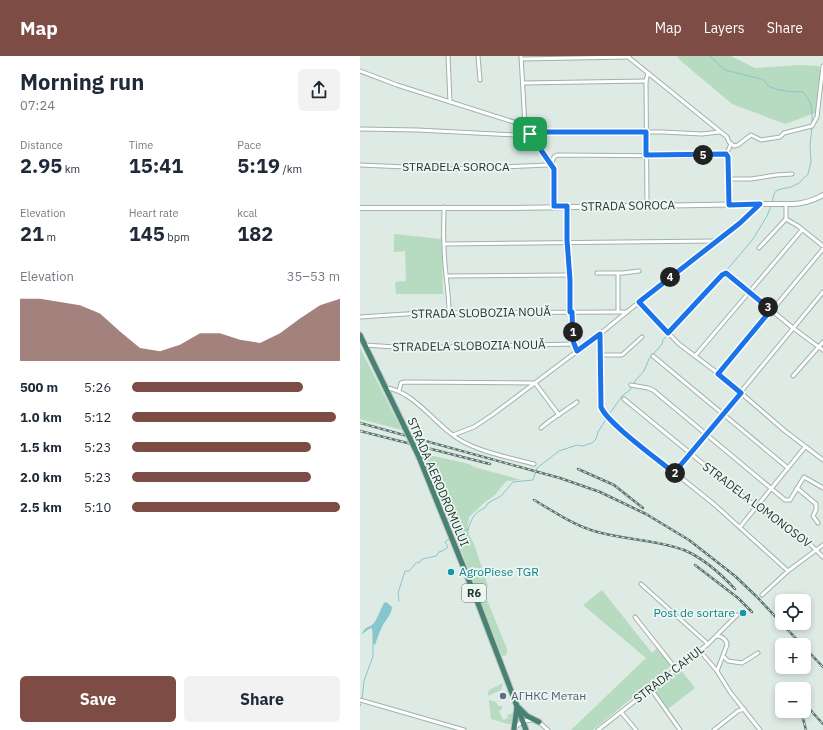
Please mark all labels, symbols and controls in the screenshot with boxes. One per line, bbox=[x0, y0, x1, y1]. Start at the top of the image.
text: Map bbox=[20, 16, 58, 40]
text: Map bbox=[655, 19, 682, 37]
text: Layers bbox=[704, 19, 745, 37]
text: Share bbox=[767, 19, 803, 37]
text: Morning run bbox=[20, 67, 144, 96]
button: share bbox=[298, 69, 340, 111]
text: 07:24 bbox=[20, 97, 55, 114]
pin bbox=[513, 117, 547, 151]
icon: arrive bbox=[519, 123, 541, 145]
text: Distance bbox=[20, 138, 63, 152]
text: Time bbox=[129, 138, 153, 152]
text: Pace bbox=[237, 138, 261, 152]
pin: 5 bbox=[693, 145, 713, 165]
text: 5 bbox=[700, 148, 706, 162]
text: 2.95 bbox=[20, 152, 62, 179]
text: 15:41 bbox=[129, 152, 183, 179]
text: 5:19 bbox=[237, 152, 280, 179]
street label: STRADELA SOROCА bbox=[402, 159, 510, 174]
text: km bbox=[62, 162, 80, 176]
text: /km bbox=[280, 162, 302, 176]
street label: STRADA SOROCA bbox=[581, 197, 675, 214]
text: Elevation bbox=[20, 206, 66, 220]
text: Heart rate bbox=[129, 206, 179, 220]
text: kcal bbox=[237, 206, 257, 220]
text: 21 bbox=[20, 220, 44, 247]
text: 145 bbox=[129, 220, 165, 247]
text: 182 bbox=[237, 220, 273, 247]
text: m bbox=[44, 230, 56, 244]
text: bpm bbox=[165, 230, 190, 244]
pin: 4 bbox=[660, 267, 680, 287]
text: Elevation bbox=[20, 268, 74, 285]
text: 35–53 m bbox=[287, 268, 340, 285]
text: 4 bbox=[667, 270, 673, 284]
pin: 3 bbox=[758, 297, 778, 317]
text: 3 bbox=[765, 300, 771, 314]
street label: STRADA SLOBOZIA NOUĂ bbox=[411, 304, 551, 321]
pin: 1 bbox=[563, 322, 583, 342]
text: 1 bbox=[570, 325, 576, 339]
street label: STRADELA SLOBOZIA NOUĂ bbox=[392, 337, 546, 354]
text: 500 m bbox=[20, 379, 58, 396]
text: 5:26 bbox=[84, 379, 111, 396]
text: 1.0 km bbox=[20, 409, 62, 426]
text: 5:12 bbox=[84, 409, 111, 426]
street label: STRADA AERODROMULUI bbox=[404, 415, 473, 549]
text: 1.5 km bbox=[20, 439, 62, 456]
text: 5:23 bbox=[84, 439, 111, 456]
street label: STRADELA LOMONOSOV bbox=[700, 459, 815, 551]
pin: 2 bbox=[665, 463, 685, 483]
text: 2 bbox=[672, 466, 678, 480]
text: 2.0 km bbox=[20, 469, 62, 486]
text: 5:23 bbox=[84, 469, 111, 486]
text: 2.5 km bbox=[20, 499, 62, 516]
text: 5:10 bbox=[84, 499, 111, 516]
place label: AgroPiese TGR bbox=[459, 564, 539, 579]
marker: AgroPiese TGR bbox=[446, 567, 456, 577]
road number: R6 bbox=[462, 584, 486, 602]
map controls bbox=[775, 594, 811, 718]
button: locate bbox=[775, 594, 811, 630]
place label: Post de sortare bbox=[653, 605, 735, 620]
marker: Post de sortare bbox=[738, 608, 748, 618]
button: + bbox=[775, 638, 811, 674]
street label: STRADA CAHUL bbox=[630, 641, 707, 706]
button: Save bbox=[20, 676, 176, 722]
button: Share bbox=[184, 676, 340, 722]
button: − bbox=[775, 682, 811, 718]
place label: АГНКС Метан bbox=[511, 688, 586, 703]
marker: АГНКС Метан bbox=[498, 691, 508, 701]

